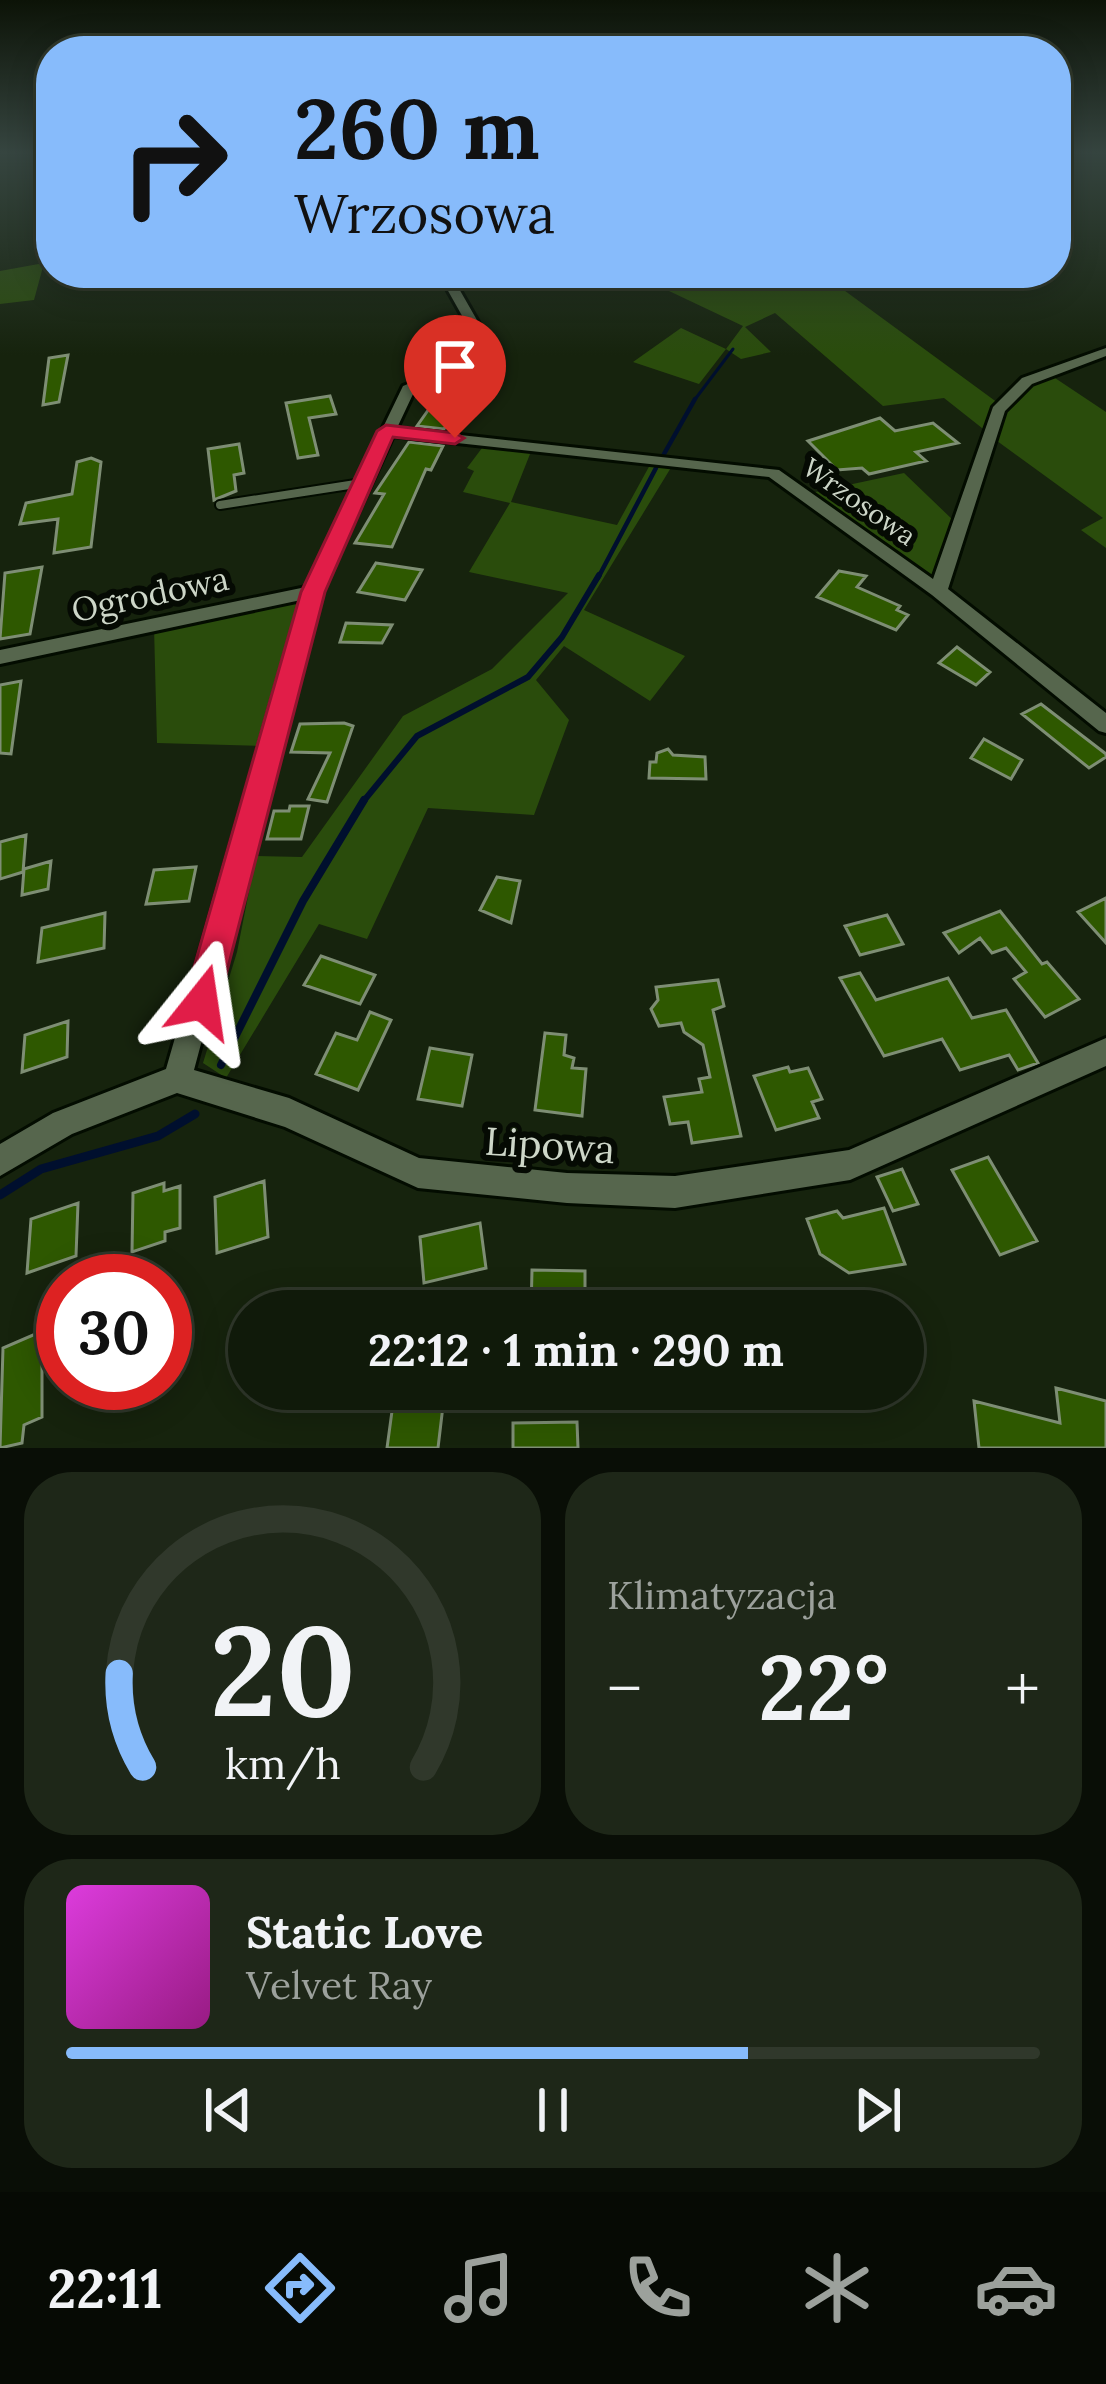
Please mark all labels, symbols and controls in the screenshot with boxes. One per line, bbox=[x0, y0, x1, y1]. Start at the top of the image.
text: 260 m bbox=[294, 74, 540, 182]
icon: right bbox=[96, 84, 252, 240]
text: Wrzosowa bbox=[294, 179, 555, 248]
pin bbox=[404, 315, 506, 438]
icon: arrive bbox=[422, 333, 488, 399]
street label: Wrzosowa bbox=[796, 450, 923, 553]
street label: Ogrodowa bbox=[68, 557, 232, 631]
position arrow bbox=[139, 939, 265, 1065]
street label: Lipowa bbox=[483, 1116, 617, 1174]
speed limit sign: 30 bbox=[36, 1254, 192, 1410]
text: 22:12 · 1 min · 290 m bbox=[368, 1321, 784, 1378]
text: Klimatyzacja bbox=[607, 1570, 837, 1620]
text: 20 bbox=[210, 1590, 355, 1750]
text: 22° bbox=[758, 1629, 889, 1745]
text: − bbox=[607, 1646, 642, 1730]
text: + bbox=[1005, 1646, 1040, 1730]
text: km/h bbox=[225, 1735, 340, 1790]
text: Static Love bbox=[246, 1903, 483, 1960]
text: Velvet Ray bbox=[246, 1960, 432, 2010]
icon: previous bbox=[195, 2077, 261, 2143]
icon: pause bbox=[520, 2077, 586, 2143]
icon: next bbox=[845, 2077, 911, 2143]
icon: directions bbox=[258, 2246, 342, 2330]
icon: music bbox=[437, 2246, 521, 2330]
icon: phone bbox=[616, 2246, 700, 2330]
icon: climate bbox=[795, 2246, 879, 2330]
icon: car bbox=[974, 2246, 1058, 2330]
text: 22:11 bbox=[48, 2254, 163, 2323]

